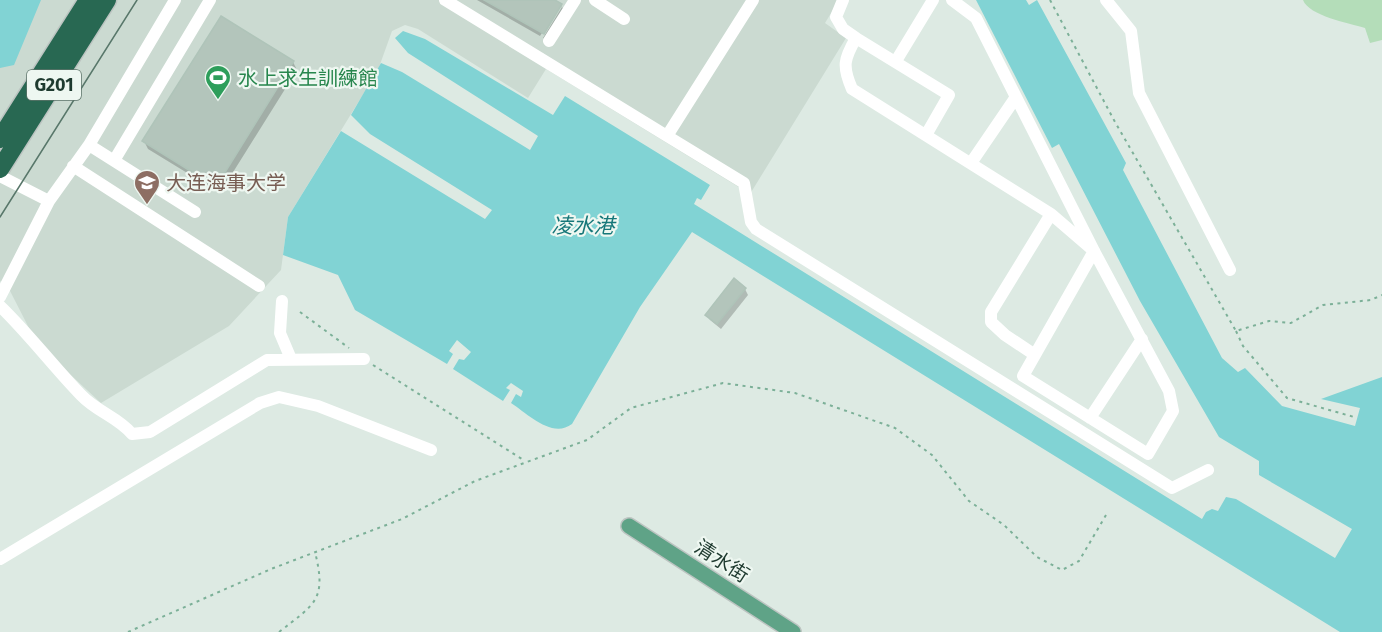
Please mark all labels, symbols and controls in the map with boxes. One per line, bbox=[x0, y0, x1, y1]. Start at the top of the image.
sports icon: 水上求生訓練館 bbox=[203, 63, 233, 101]
place label: 水上求生訓練館 bbox=[238, 66, 378, 90]
road number: G201 bbox=[27, 70, 81, 100]
school or university icon: 大连海事大学 bbox=[132, 168, 162, 206]
place label: 大连海事大学 bbox=[166, 171, 286, 195]
water label: 凌水港 bbox=[552, 213, 617, 239]
street label: 清水街 bbox=[690, 535, 754, 587]

